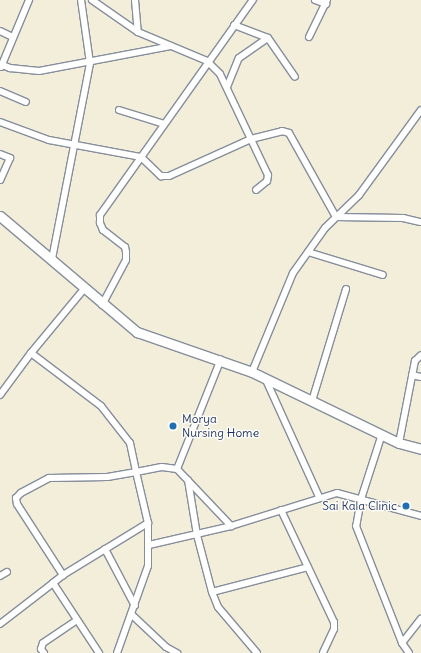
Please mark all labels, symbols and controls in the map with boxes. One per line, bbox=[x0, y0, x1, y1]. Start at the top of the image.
place label: Morya Nursing Home bbox=[182, 412, 259, 440]
marker: Morya Nursing Home bbox=[167, 420, 179, 432]
place label: Sai Kala Clinic bbox=[322, 499, 397, 513]
marker: Sai Kala Clinic bbox=[400, 500, 412, 512]

